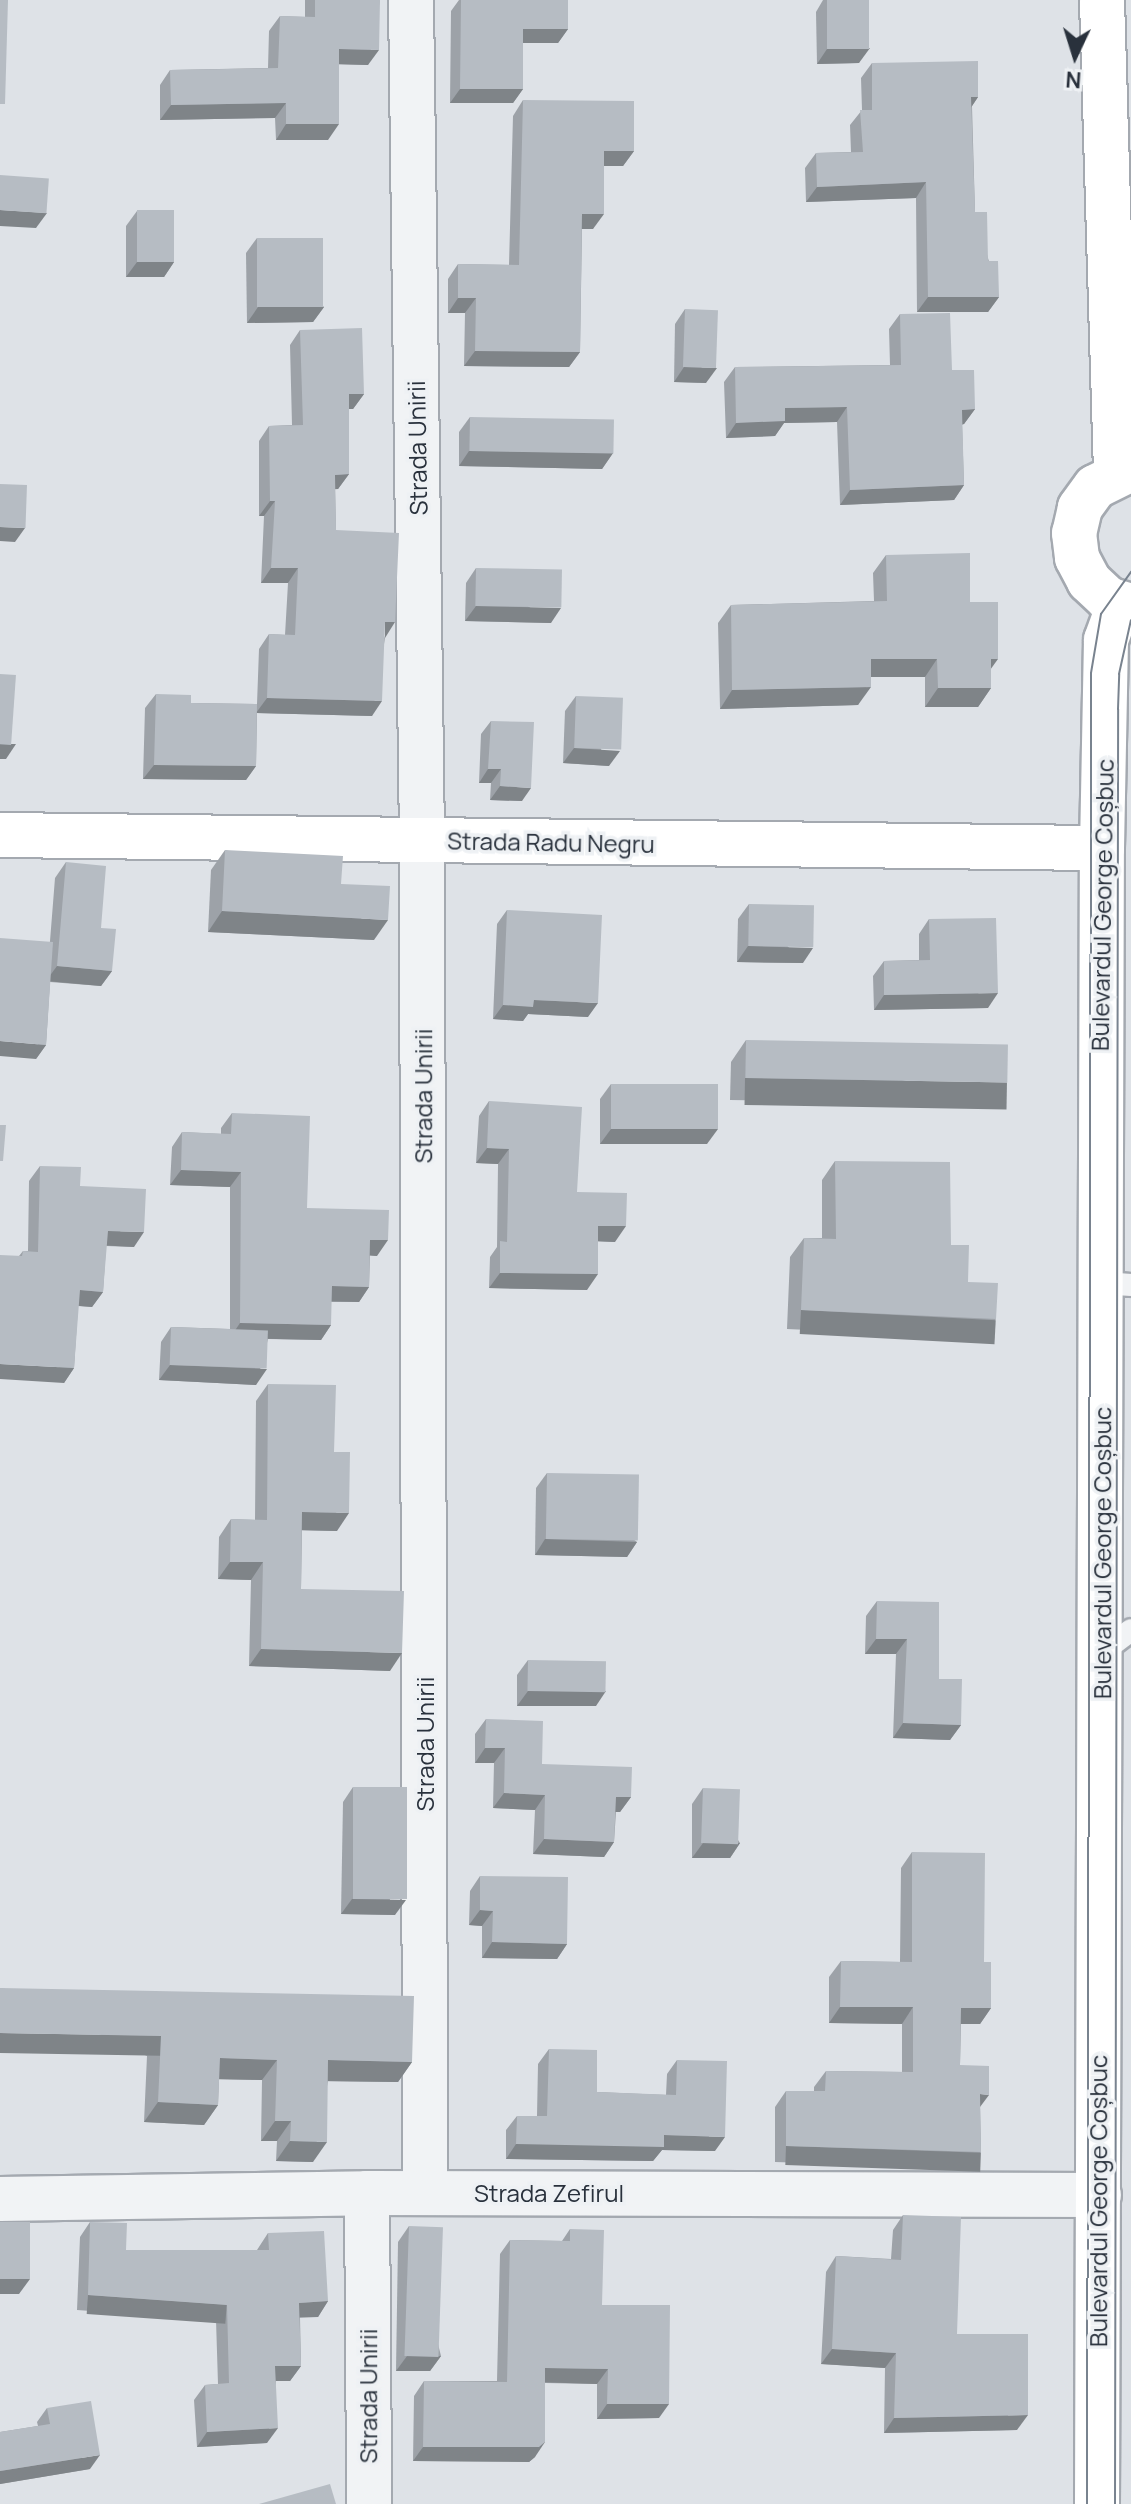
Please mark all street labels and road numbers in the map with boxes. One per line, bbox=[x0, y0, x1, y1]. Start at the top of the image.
street label: Strada Unirii bbox=[401, 380, 433, 516]
street label: Bulevardul George Coșbuc bbox=[1085, 759, 1119, 1051]
street label: Strada Radu Negru bbox=[447, 826, 655, 858]
street label: Strada Unirii bbox=[409, 1029, 437, 1163]
street label: Bulevardul George Coșbuc bbox=[1088, 1407, 1116, 1699]
street label: Strada Unirii bbox=[411, 1677, 439, 1811]
street label: Bulevardul George Coșbuc bbox=[1084, 2055, 1112, 2347]
street label: Strada Zefirul bbox=[474, 2179, 624, 2207]
street label: Strada Unirii bbox=[354, 2329, 382, 2463]

